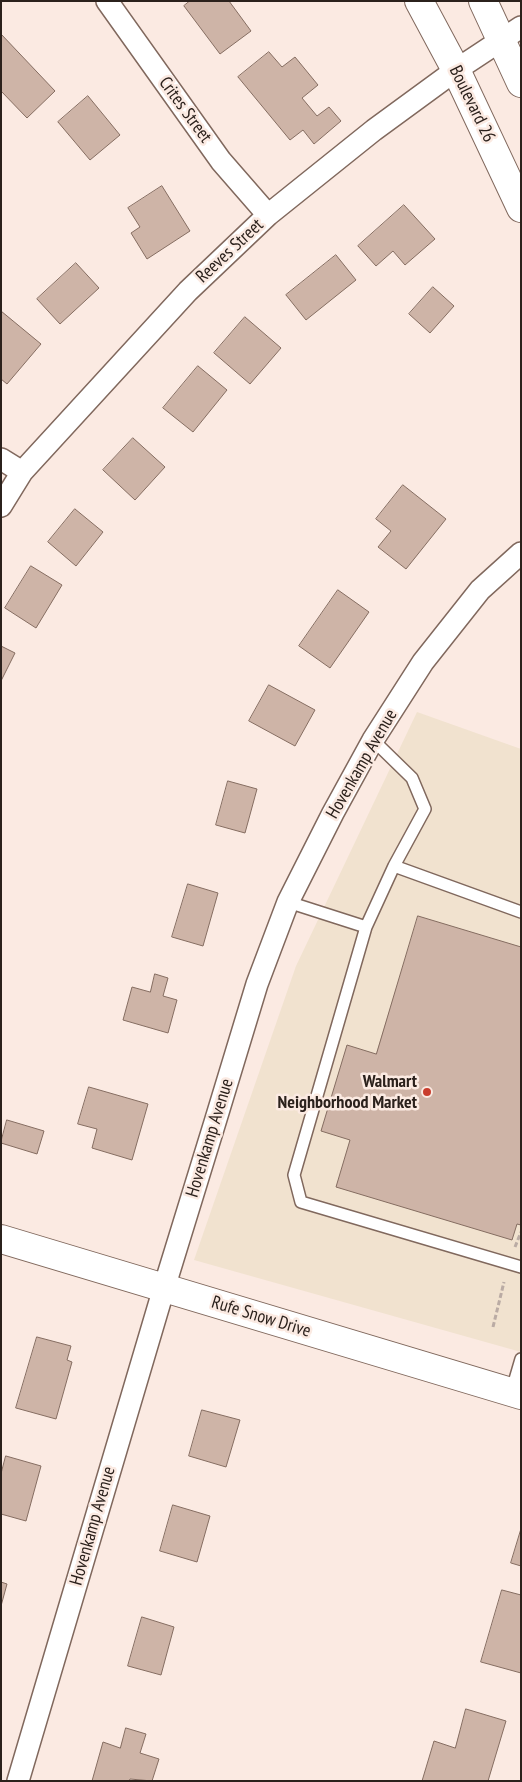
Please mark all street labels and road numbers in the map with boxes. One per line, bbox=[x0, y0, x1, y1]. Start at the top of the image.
street label: Boulevard 26 bbox=[444, 62, 500, 146]
street label: Crites Street bbox=[154, 73, 216, 147]
street label: Reeves Street bbox=[192, 214, 268, 288]
street label: Hovenkamp Avenue bbox=[322, 705, 402, 823]
street label: Hovenkamp Avenue bbox=[182, 1076, 238, 1200]
street label: Rufe Snow Drive bbox=[209, 1292, 313, 1342]
street label: Hovenkamp Avenue bbox=[66, 1464, 120, 1588]

